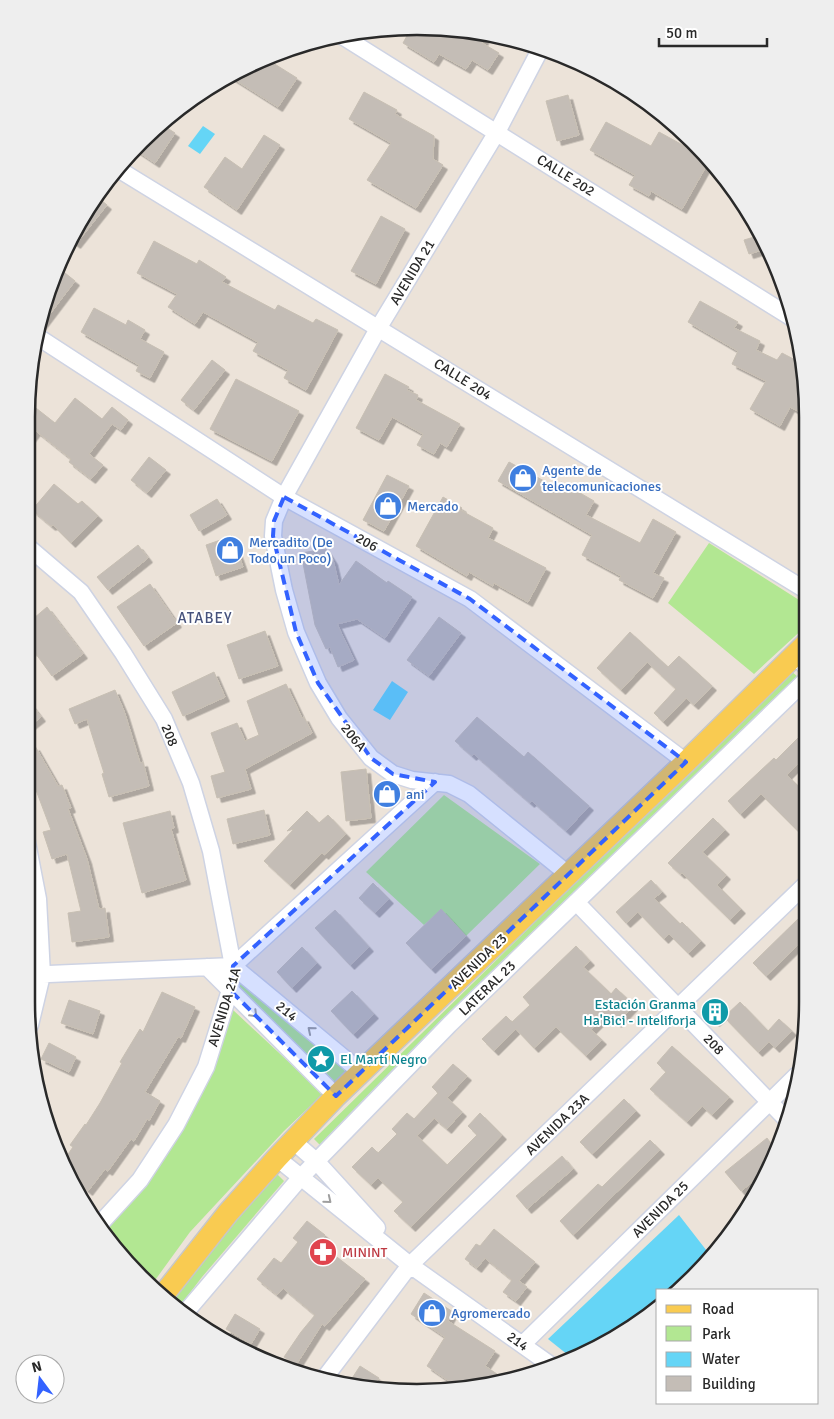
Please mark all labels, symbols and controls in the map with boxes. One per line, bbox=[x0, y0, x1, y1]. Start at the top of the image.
scale bar bbox=[659, 15, 766, 47]
text: 50 m bbox=[666, 24, 697, 42]
street label: CALLE 202 bbox=[534, 151, 598, 200]
street label: AVENIDA 21 bbox=[386, 237, 439, 308]
street label: CALLE 204 bbox=[431, 355, 495, 404]
place label: Agente de telecomunicaciones bbox=[542, 462, 661, 495]
shop icon: Agente de telecomunicaciones bbox=[508, 463, 538, 493]
shop icon: Mercado bbox=[373, 491, 403, 521]
place label: Mercado bbox=[407, 498, 459, 515]
street label: 206 bbox=[353, 530, 381, 555]
place label: Mercadito (De Todo un Poco) bbox=[249, 534, 333, 567]
shop icon: Mercadito (De Todo un Poco) bbox=[215, 535, 245, 565]
district label: ATABEY bbox=[177, 609, 233, 627]
street label: 206A bbox=[337, 720, 370, 755]
street label: 208 bbox=[157, 721, 182, 749]
shop icon: ani bbox=[372, 779, 402, 809]
place label: ani bbox=[406, 786, 425, 803]
street label: AVENIDA 23 bbox=[446, 930, 511, 993]
street label: LATERAL 23 bbox=[456, 957, 519, 1019]
street label: AVENIDA 21A bbox=[204, 965, 245, 1049]
place label: Estación Granma Ha'Bici - Inteliforja bbox=[583, 996, 696, 1029]
building icon: Estación Granma Ha'Bici - Inteliforja bbox=[700, 997, 730, 1027]
street label: 214 bbox=[273, 998, 301, 1025]
one-way arrow bbox=[248, 1008, 257, 1017]
one-way arrow bbox=[307, 1027, 316, 1036]
street label: 208 bbox=[700, 1030, 728, 1058]
place icon: El Martí Negro bbox=[306, 1044, 336, 1074]
place label: El Martí Negro bbox=[340, 1051, 427, 1068]
street label: AVENIDA 23A bbox=[522, 1090, 593, 1159]
street label: AVENIDA 25 bbox=[629, 1178, 692, 1241]
one-way arrow bbox=[323, 1194, 332, 1203]
pharmacy icon: MININT bbox=[308, 1237, 338, 1267]
place label: MININT bbox=[342, 1244, 388, 1261]
legend bbox=[656, 1289, 819, 1404]
shop icon: Agromercado bbox=[417, 1298, 447, 1328]
text: Road bbox=[702, 1300, 734, 1318]
place label: Agromercado bbox=[451, 1305, 530, 1322]
text: Park bbox=[702, 1325, 731, 1343]
street label: 214 bbox=[504, 1328, 532, 1355]
text: Water bbox=[702, 1350, 740, 1368]
north arrow bbox=[15, 1354, 65, 1404]
text: N bbox=[30, 1357, 44, 1376]
text: Building bbox=[702, 1375, 756, 1393]

